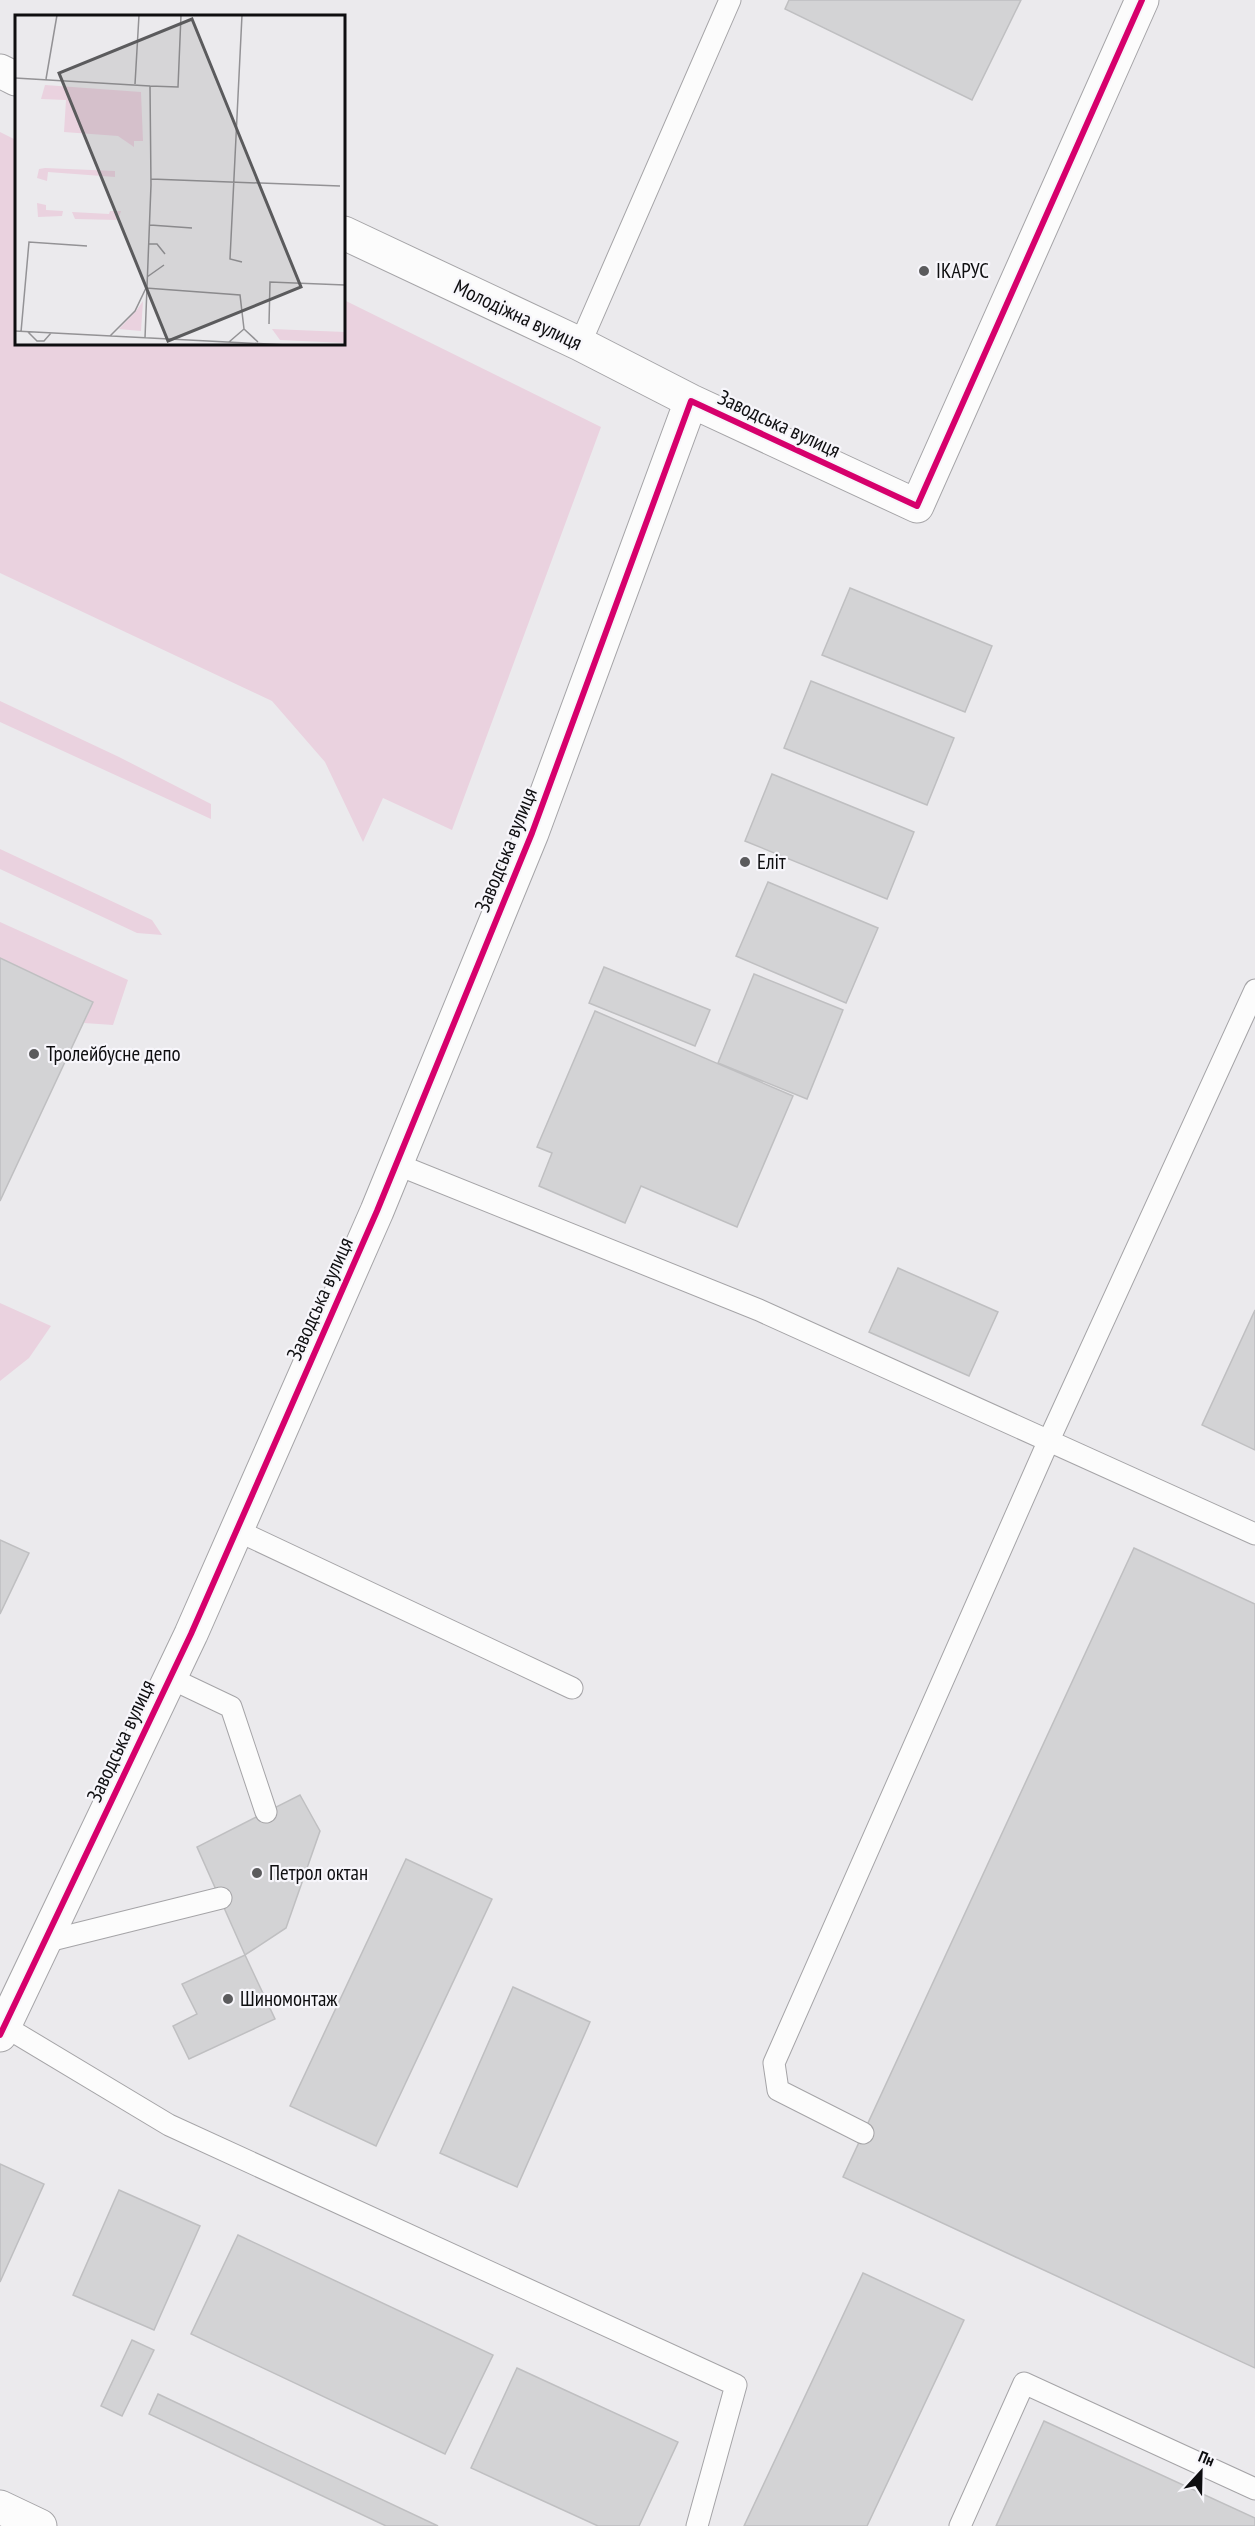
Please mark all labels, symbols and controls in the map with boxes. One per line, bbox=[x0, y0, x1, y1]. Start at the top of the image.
inset map bbox=[15, 15, 345, 345]
place label: ІКАРУС bbox=[936, 257, 989, 284]
marker: ІКАРУС bbox=[917, 264, 931, 278]
street label: Молодіжна вулиця bbox=[450, 273, 587, 356]
street label: Заводська вулиця bbox=[714, 383, 845, 464]
street label: Заводська вулиця bbox=[468, 784, 543, 916]
place label: Еліт bbox=[757, 848, 786, 875]
marker: Еліт bbox=[738, 855, 752, 869]
place label: Тролейбусне депо bbox=[46, 1040, 181, 1067]
marker: Тролейбусне депо bbox=[27, 1047, 41, 1061]
street label: Заводська вулиця bbox=[280, 1233, 359, 1365]
street label: Заводська вулиця bbox=[80, 1675, 161, 1806]
place label: Петрол октан bbox=[269, 1859, 368, 1886]
marker: Петрол октан bbox=[250, 1866, 264, 1880]
place label: Шиномонтаж bbox=[240, 1985, 338, 2012]
marker: Шиномонтаж bbox=[221, 1992, 235, 2006]
north arrow bbox=[1171, 2442, 1231, 2502]
text: Пн bbox=[1196, 2446, 1218, 2470]

